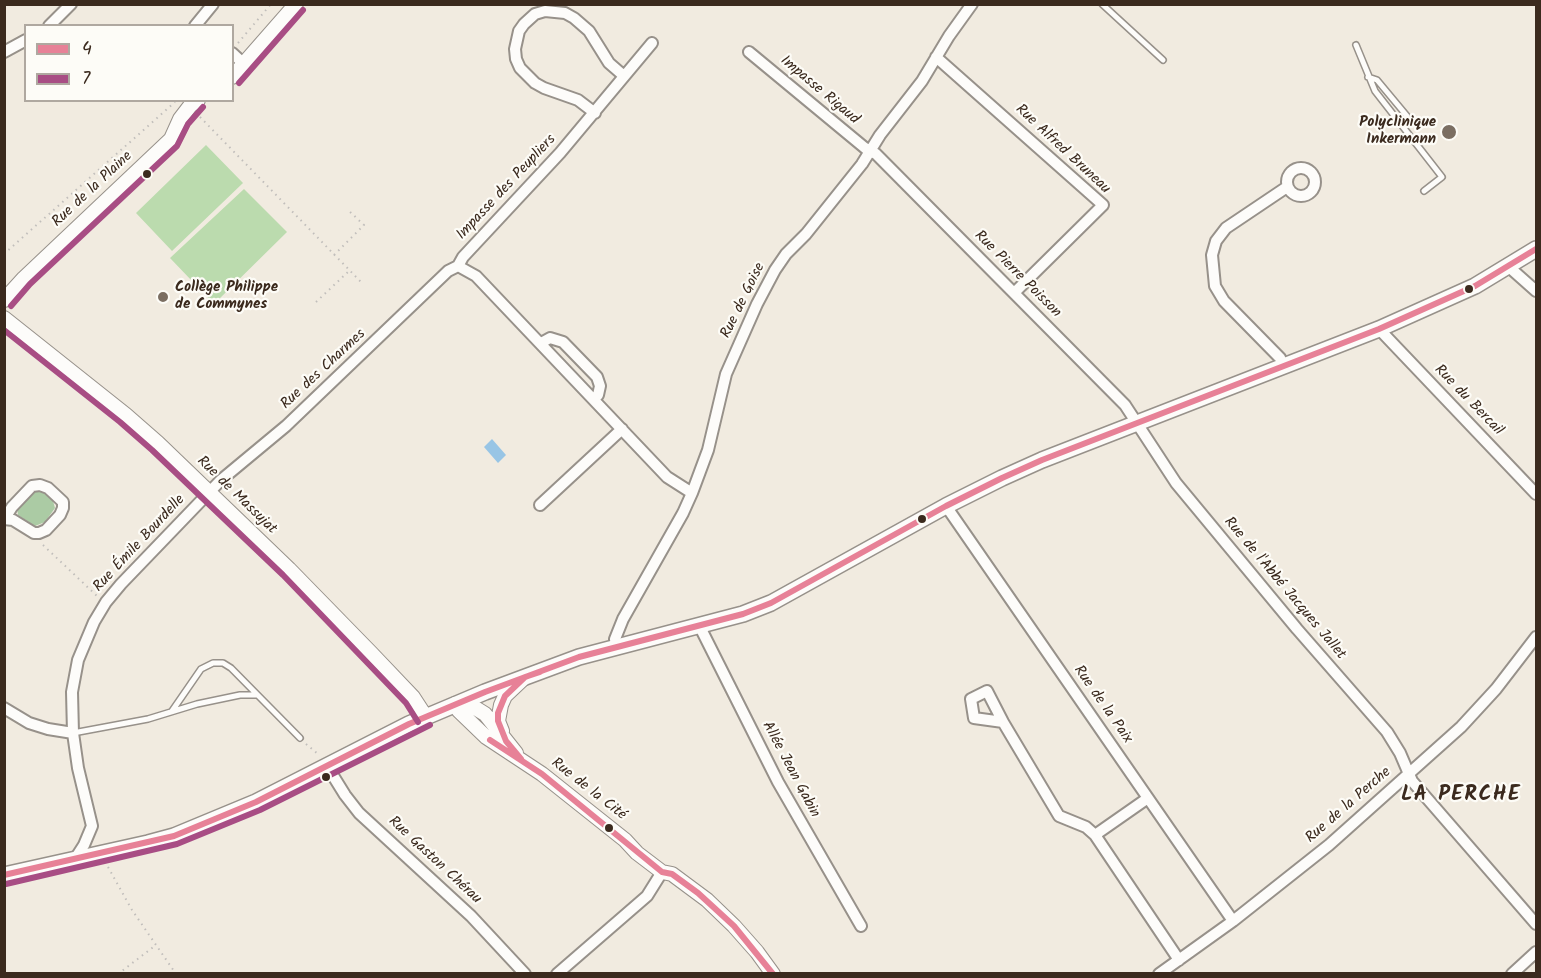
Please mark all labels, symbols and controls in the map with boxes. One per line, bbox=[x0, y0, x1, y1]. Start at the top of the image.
legend bbox=[24, 24, 234, 102]
text: 4 bbox=[82, 35, 92, 64]
street label: Impasse Rigaud bbox=[776, 53, 862, 129]
text: 7 bbox=[82, 65, 90, 94]
street label: Rue Alfred Bruneau bbox=[1011, 101, 1113, 199]
place label: Polyclinique Inkermann bbox=[1359, 114, 1436, 149]
marker: Polyclinique Inkermann bbox=[1440, 123, 1458, 141]
street label: Impasse des Peupliers bbox=[453, 132, 561, 244]
street label: Rue de la Plaine bbox=[49, 148, 137, 232]
unlabelled marker bbox=[141, 168, 153, 180]
street label: Rue Pierre Poisson bbox=[970, 228, 1064, 322]
street label: Rue de Goise bbox=[718, 260, 770, 342]
place label: Collège Philippe de Commynes bbox=[175, 279, 278, 314]
unlabelled marker bbox=[1463, 283, 1475, 295]
marker: Collège Philippe de Commynes bbox=[156, 290, 170, 304]
street label: Rue des Charmes bbox=[278, 326, 370, 414]
street label: Rue du Bercail bbox=[1430, 362, 1506, 440]
street label: Rue de Massujat bbox=[192, 453, 280, 539]
street label: Rue Émile Bourdelle bbox=[90, 492, 190, 596]
unlabelled marker bbox=[916, 513, 928, 525]
street label: Rue de l'Abbé Jacques Jallet bbox=[1219, 514, 1349, 664]
street label: Rue de la Paix bbox=[1069, 663, 1135, 747]
street label: Allée Jean Gabin bbox=[757, 719, 823, 821]
street label: Rue de la Cité bbox=[547, 755, 629, 825]
street label: Rue de la Perche bbox=[1303, 764, 1395, 848]
unlabelled marker bbox=[320, 771, 332, 783]
district label: LA PERCHE bbox=[1401, 783, 1521, 809]
street label: Rue Gaston Chérau bbox=[384, 813, 484, 909]
unlabelled marker bbox=[603, 822, 615, 834]

